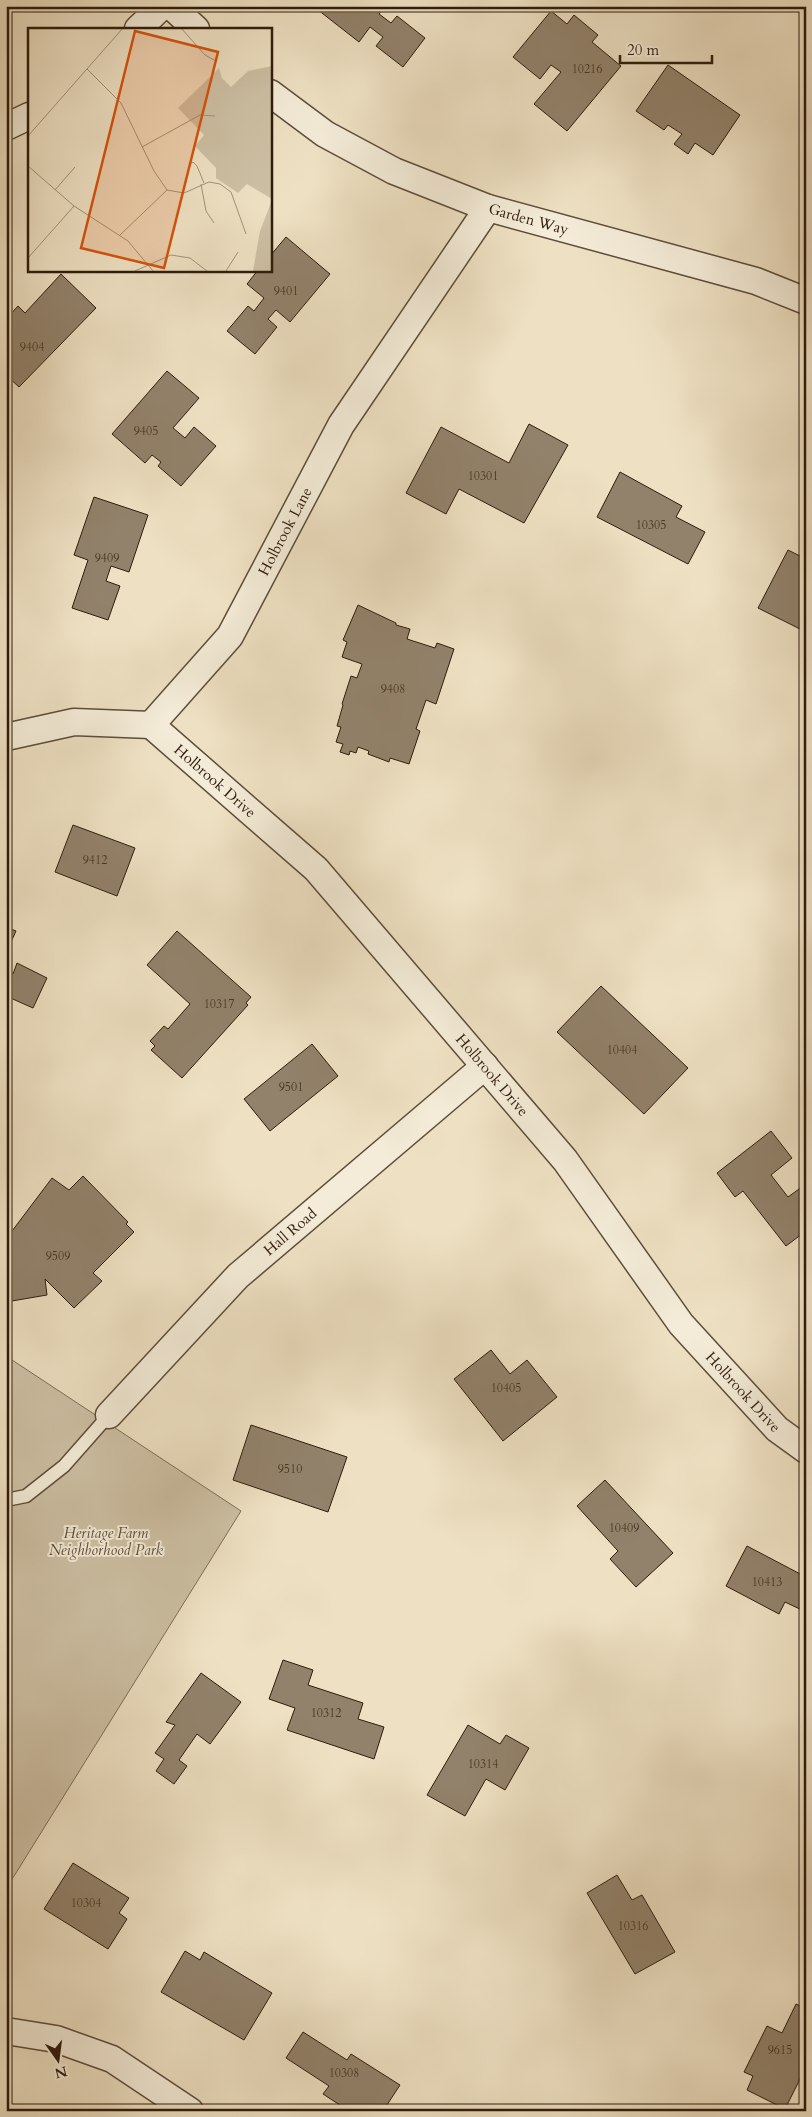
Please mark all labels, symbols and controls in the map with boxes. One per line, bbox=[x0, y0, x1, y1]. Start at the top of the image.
inset map bbox=[28, 28, 271, 271]
scale bar bbox=[620, 32, 712, 64]
text: 20 m bbox=[627, 40, 659, 60]
house number: 10216 bbox=[572, 61, 602, 77]
street label: Garden Way bbox=[486, 199, 571, 240]
house number: 9401 bbox=[274, 283, 298, 299]
house number: 9404 bbox=[20, 339, 44, 355]
house number: 9405 bbox=[134, 423, 158, 439]
house number: 10301 bbox=[468, 468, 498, 484]
street label: Holbrook Lane bbox=[254, 483, 317, 579]
house number: 10305 bbox=[636, 517, 666, 533]
house number: 9409 bbox=[95, 550, 119, 566]
house number: 9408 bbox=[381, 681, 405, 697]
street label: Holbrook Drive bbox=[170, 740, 260, 822]
house number: 9412 bbox=[83, 852, 107, 868]
house number: 10317 bbox=[204, 996, 234, 1012]
street label: Holbrook Drive bbox=[451, 1029, 533, 1121]
house number: 10404 bbox=[607, 1042, 637, 1058]
house number: 9501 bbox=[279, 1079, 303, 1095]
street label: Hall Road bbox=[259, 1203, 321, 1260]
house number: 9509 bbox=[46, 1248, 70, 1264]
street label: Holbrook Drive bbox=[701, 1347, 785, 1437]
house number: 10405 bbox=[491, 1380, 521, 1396]
house number: 9510 bbox=[278, 1461, 302, 1477]
house number: 10409 bbox=[609, 1520, 639, 1536]
park label: Heritage Farm Neighborhood Park bbox=[49, 1523, 164, 1560]
house number: 10413 bbox=[752, 1574, 782, 1590]
house number: 10312 bbox=[311, 1705, 341, 1721]
house number: 10314 bbox=[468, 1756, 498, 1772]
house number: 10304 bbox=[71, 1895, 101, 1911]
house number: 10316 bbox=[618, 1918, 648, 1934]
north arrow bbox=[32, 2034, 82, 2084]
house number: 9615 bbox=[768, 2042, 792, 2058]
text: N bbox=[53, 2061, 69, 2083]
house number: 10308 bbox=[329, 2065, 359, 2081]

